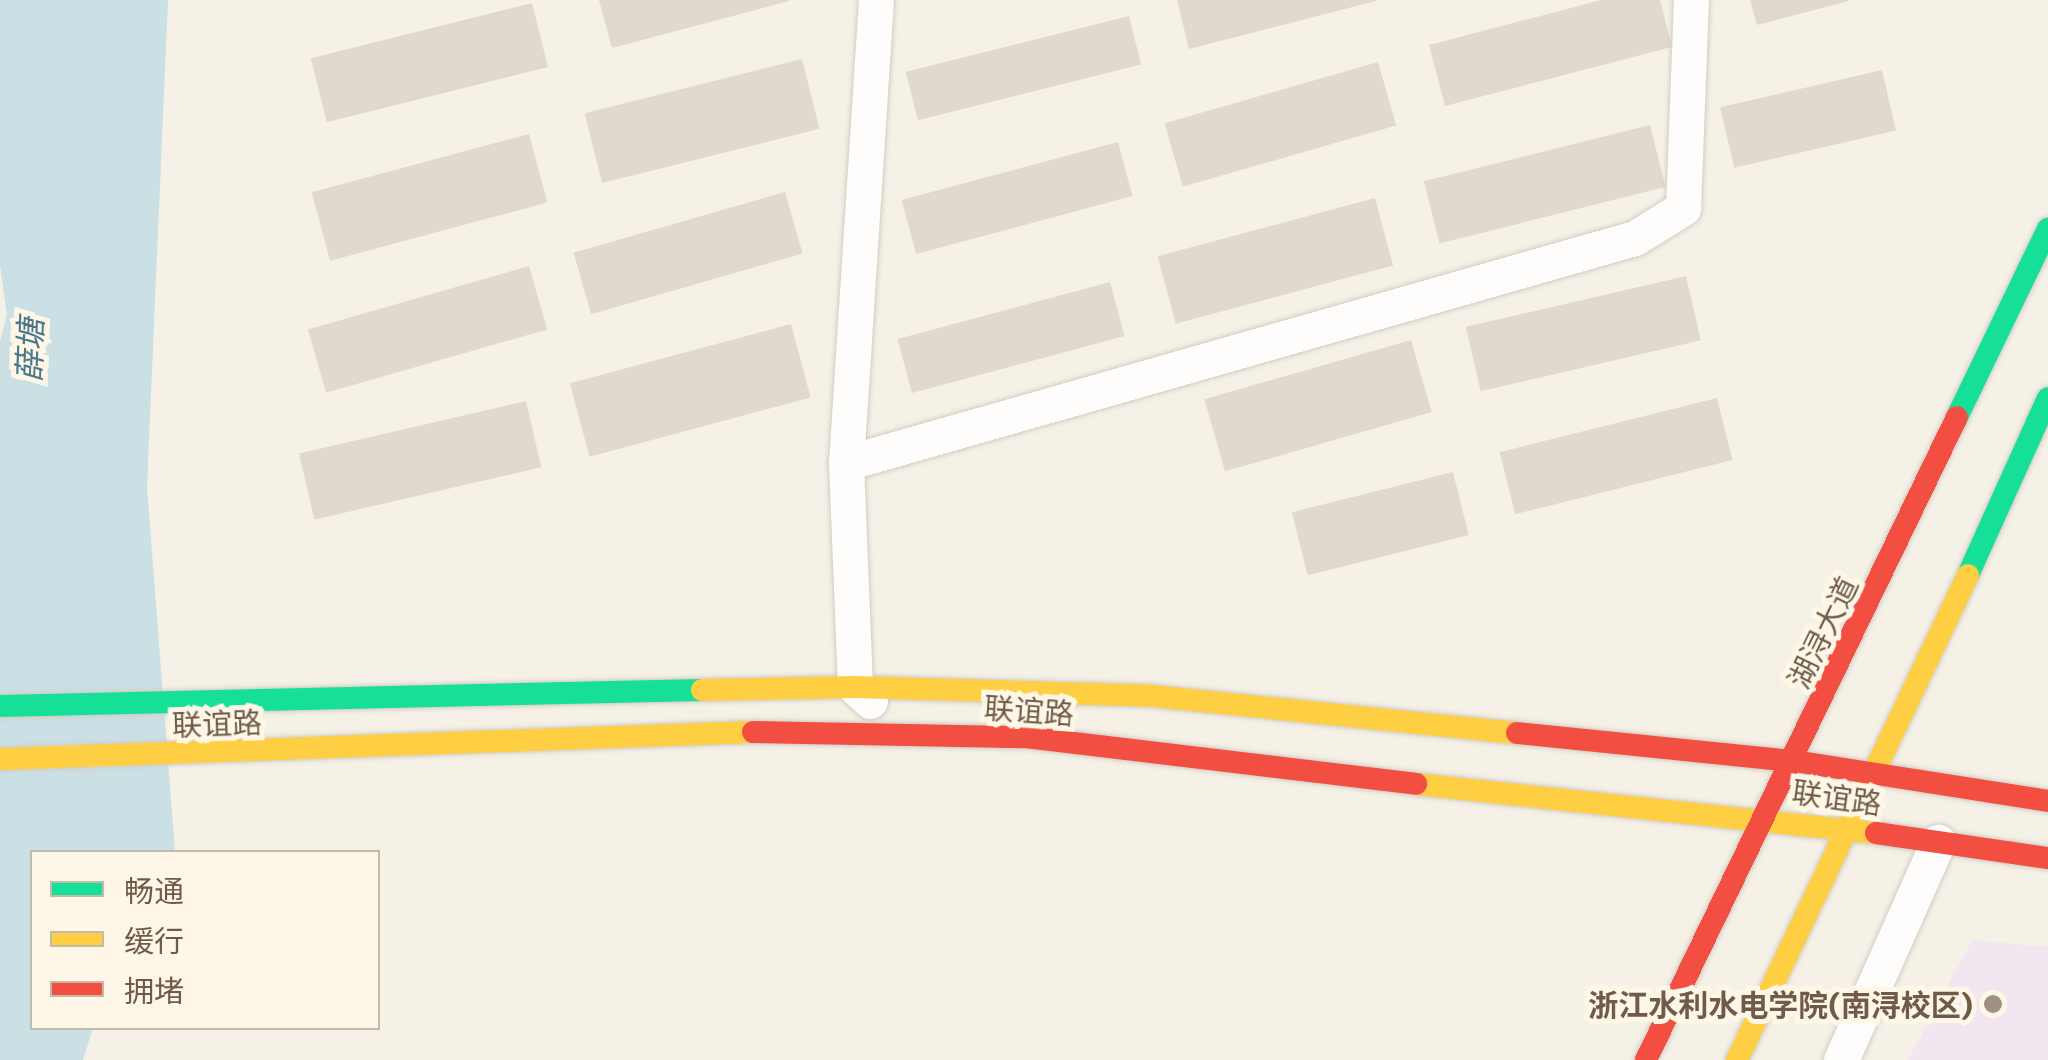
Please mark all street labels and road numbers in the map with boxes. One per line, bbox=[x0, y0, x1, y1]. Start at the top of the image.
street label: 湖浔大道 bbox=[1780, 570, 1864, 694]
street label: 联谊路 bbox=[983, 689, 1075, 731]
street label: 联谊路 bbox=[171, 703, 263, 743]
street label: 联谊路 bbox=[1790, 773, 1884, 821]

